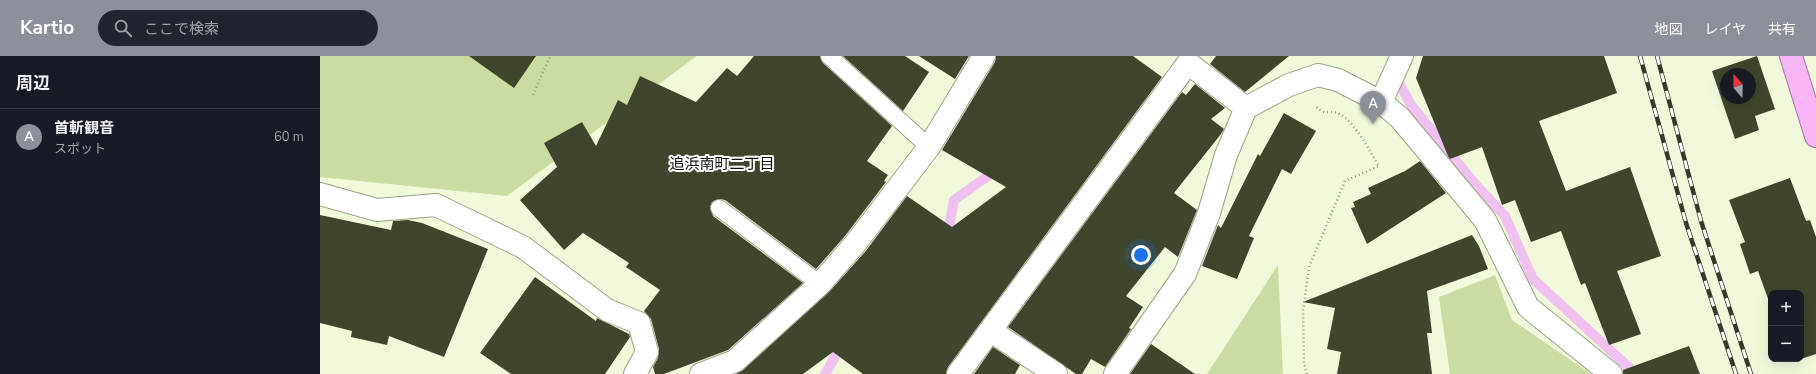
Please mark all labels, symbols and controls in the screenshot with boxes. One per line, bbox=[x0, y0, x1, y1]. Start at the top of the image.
search box bbox=[98, 10, 378, 46]
text: Kartio bbox=[20, 15, 74, 41]
icon: search bbox=[112, 17, 134, 39]
text: ここで検索 bbox=[144, 19, 219, 39]
text: 地図 bbox=[1654, 20, 1682, 39]
text: レイヤ bbox=[1704, 20, 1746, 39]
text: 共有 bbox=[1768, 20, 1796, 39]
north arrow bbox=[1720, 68, 1756, 104]
text: 周辺 bbox=[16, 72, 50, 95]
pin: A bbox=[1360, 91, 1386, 124]
text: 首斬観音 bbox=[54, 118, 114, 138]
text: A bbox=[24, 128, 34, 146]
text: 60 m bbox=[274, 128, 304, 146]
text: スポット bbox=[54, 140, 106, 158]
district label: 追浜南町二丁目 bbox=[669, 154, 775, 174]
your location bbox=[1131, 245, 1151, 265]
map controls bbox=[1768, 290, 1804, 362]
button: + bbox=[1768, 290, 1804, 326]
button: − bbox=[1768, 326, 1804, 362]

